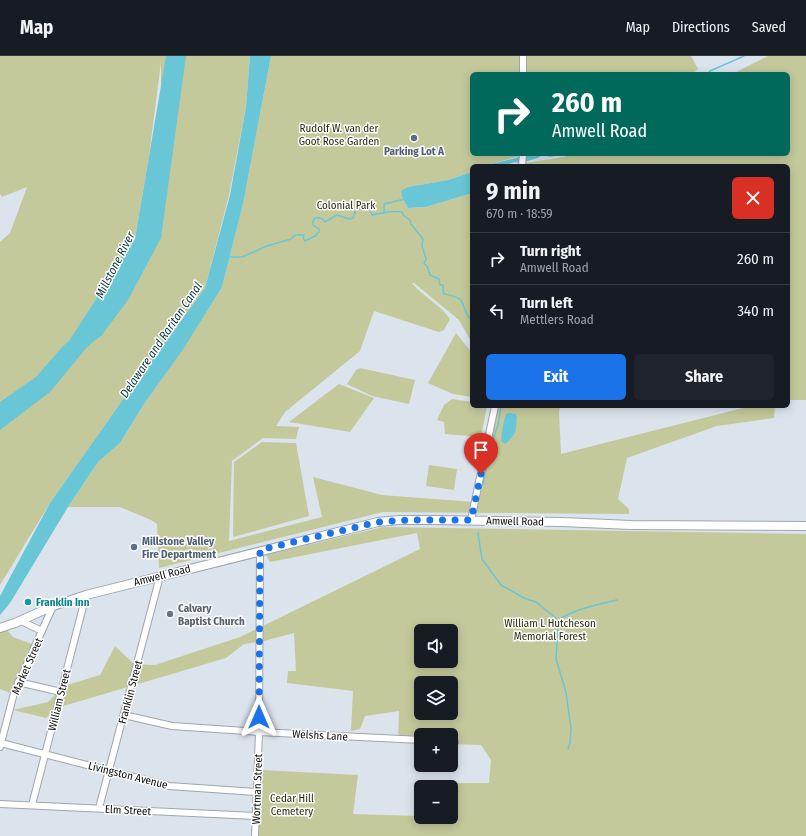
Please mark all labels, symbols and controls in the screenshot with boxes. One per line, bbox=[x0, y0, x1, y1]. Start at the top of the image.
text: Map bbox=[20, 16, 53, 39]
text: Map bbox=[626, 19, 650, 36]
text: Directions bbox=[672, 19, 730, 36]
text: Saved bbox=[752, 19, 786, 36]
text: 260 m bbox=[552, 86, 622, 119]
icon: right bbox=[486, 88, 538, 140]
text: Amwell Road bbox=[552, 120, 647, 142]
park label: Rudolf W. van der Goot Rose Garden bbox=[299, 122, 379, 148]
marker: Parking Lot A bbox=[409, 133, 419, 143]
place label: Parking Lot A bbox=[384, 145, 445, 158]
text: 9 min bbox=[486, 177, 541, 205]
button: close bbox=[732, 177, 774, 219]
park label: Colonial Park bbox=[317, 199, 376, 212]
text: 670 m · 18:59 bbox=[486, 206, 552, 221]
water label: Millstone River bbox=[92, 229, 138, 300]
text: Turn right bbox=[520, 242, 581, 260]
icon: right bbox=[486, 248, 508, 270]
text: 260 m bbox=[737, 250, 774, 268]
text: Amwell Road bbox=[520, 260, 589, 275]
water label: Delaware and Raritan Canal bbox=[117, 280, 205, 400]
text: Turn left bbox=[520, 294, 573, 312]
icon: left bbox=[486, 300, 508, 322]
text: 340 m bbox=[737, 302, 774, 320]
text: Mettlers Road bbox=[520, 312, 594, 327]
button: Exit bbox=[486, 354, 626, 400]
button: Share bbox=[634, 354, 774, 400]
pin bbox=[464, 433, 498, 474]
icon: arrive bbox=[470, 439, 492, 461]
street label: Amwell Road bbox=[486, 514, 544, 529]
place label: Millstone Valley Fire Department bbox=[142, 535, 216, 561]
marker: Millstone Valley Fire Department bbox=[129, 542, 139, 552]
street label: Amwell Road bbox=[132, 562, 192, 589]
place label: Franklin Inn bbox=[36, 596, 90, 609]
marker: Franklin Inn bbox=[23, 597, 33, 607]
place label: Calvary Baptist Church bbox=[178, 602, 245, 628]
marker: Calvary Baptist Church bbox=[165, 609, 175, 619]
park label: William L Hutcheson Memorial Forest bbox=[504, 617, 596, 643]
map controls bbox=[414, 624, 458, 824]
button: sound bbox=[414, 624, 458, 668]
street label: Market Street bbox=[9, 635, 46, 697]
street label: Franklin Street bbox=[116, 659, 145, 725]
street label: William Street bbox=[46, 668, 74, 732]
button: layers bbox=[414, 676, 458, 720]
position arrow bbox=[238, 696, 280, 738]
street label: Welshs Lane bbox=[292, 728, 348, 743]
button: + bbox=[414, 728, 458, 772]
street label: Wortman Street bbox=[250, 753, 265, 825]
street label: Livingston Avenue bbox=[87, 759, 169, 792]
button: − bbox=[414, 780, 458, 824]
park label: Cedar Hill Cemetery bbox=[270, 792, 314, 818]
street label: Elm Street bbox=[105, 803, 152, 818]

